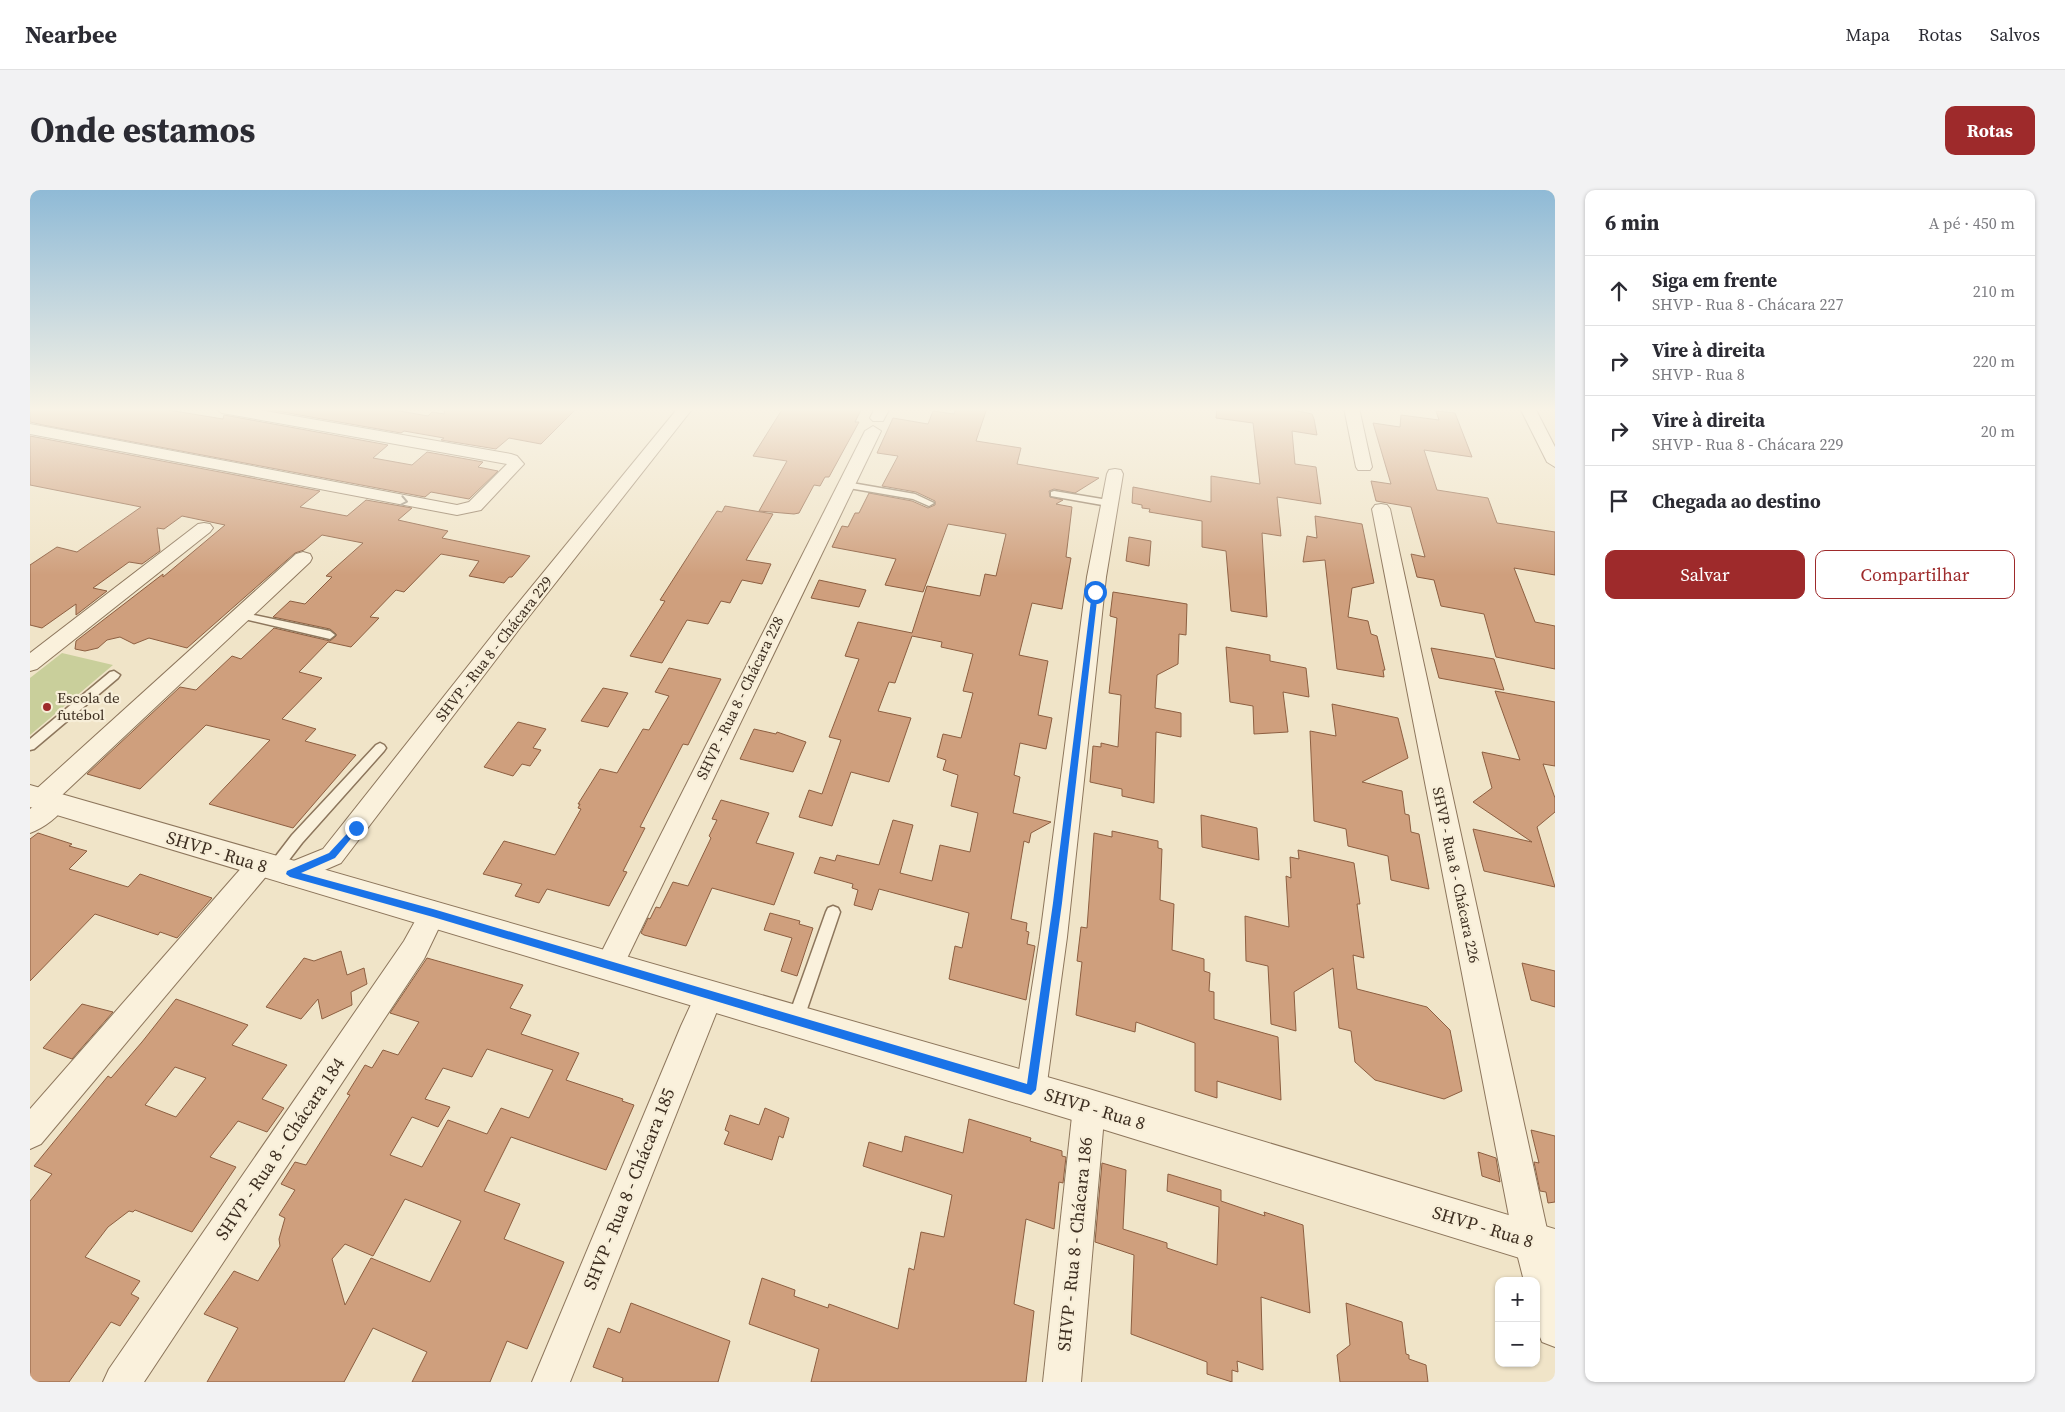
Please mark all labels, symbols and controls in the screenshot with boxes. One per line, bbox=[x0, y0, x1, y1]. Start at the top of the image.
text: Nearbee bbox=[25, 18, 117, 51]
text: Mapa bbox=[1846, 22, 1890, 47]
text: Rotas bbox=[1918, 22, 1962, 47]
text: Salvos bbox=[1990, 22, 2040, 47]
text: Onde estamos bbox=[30, 106, 255, 154]
button: Rotas bbox=[1945, 106, 2035, 155]
text: 6 min bbox=[1605, 208, 1660, 237]
text: A pé · 450 m bbox=[1929, 212, 2015, 234]
text: Siga em frente bbox=[1652, 267, 1777, 293]
icon: ahead bbox=[1605, 277, 1633, 305]
text: 210 m bbox=[1973, 280, 2015, 302]
text: SHVP - Rua 8 - Chácara 227 bbox=[1652, 293, 1843, 315]
text: Vire à direita bbox=[1652, 337, 1765, 363]
icon: right bbox=[1605, 347, 1633, 375]
text: 220 m bbox=[1973, 350, 2015, 372]
text: SHVP - Rua 8 bbox=[1652, 363, 1745, 385]
text: Vire à direita bbox=[1652, 407, 1765, 433]
icon: right bbox=[1605, 417, 1633, 445]
text: 20 m bbox=[1981, 420, 2015, 442]
text: SHVP - Rua 8 - Chácara 229 bbox=[1652, 433, 1843, 455]
icon: arrive bbox=[1605, 487, 1633, 515]
text: Chegada ao destino bbox=[1652, 488, 1821, 514]
one-way arrow bbox=[400, 495, 409, 505]
button: Salvar bbox=[1605, 550, 1805, 599]
button: Compartilhar bbox=[1815, 550, 2015, 599]
street label: SHVP - Rua 8 - Chácara 229 bbox=[430, 572, 557, 726]
route start bbox=[1084, 581, 1107, 604]
street label: SHVP - Rua 8 - Chácara 228 bbox=[691, 613, 788, 783]
place label: Escola de futebol bbox=[57, 687, 120, 725]
marker: Escola de futebol bbox=[41, 701, 53, 713]
street label: SHVP - Rua 8 - Chácara 226 bbox=[1428, 785, 1485, 965]
route end bbox=[345, 817, 368, 840]
street label: SHVP - Rua 8 bbox=[164, 824, 271, 879]
street label: SHVP - Rua 8 - Chácara 184 bbox=[209, 1052, 350, 1245]
street label: SHVP - Rua 8 bbox=[1042, 1081, 1149, 1136]
street label: SHVP - Rua 8 - Chácara 185 bbox=[577, 1084, 680, 1293]
street label: SHVP - Rua 8 - Chácara 186 bbox=[1051, 1136, 1098, 1352]
street label: SHVP - Rua 8 bbox=[1430, 1199, 1537, 1254]
map controls bbox=[1495, 1277, 1540, 1367]
button: + bbox=[1495, 1277, 1540, 1322]
button: − bbox=[1495, 1322, 1540, 1367]

